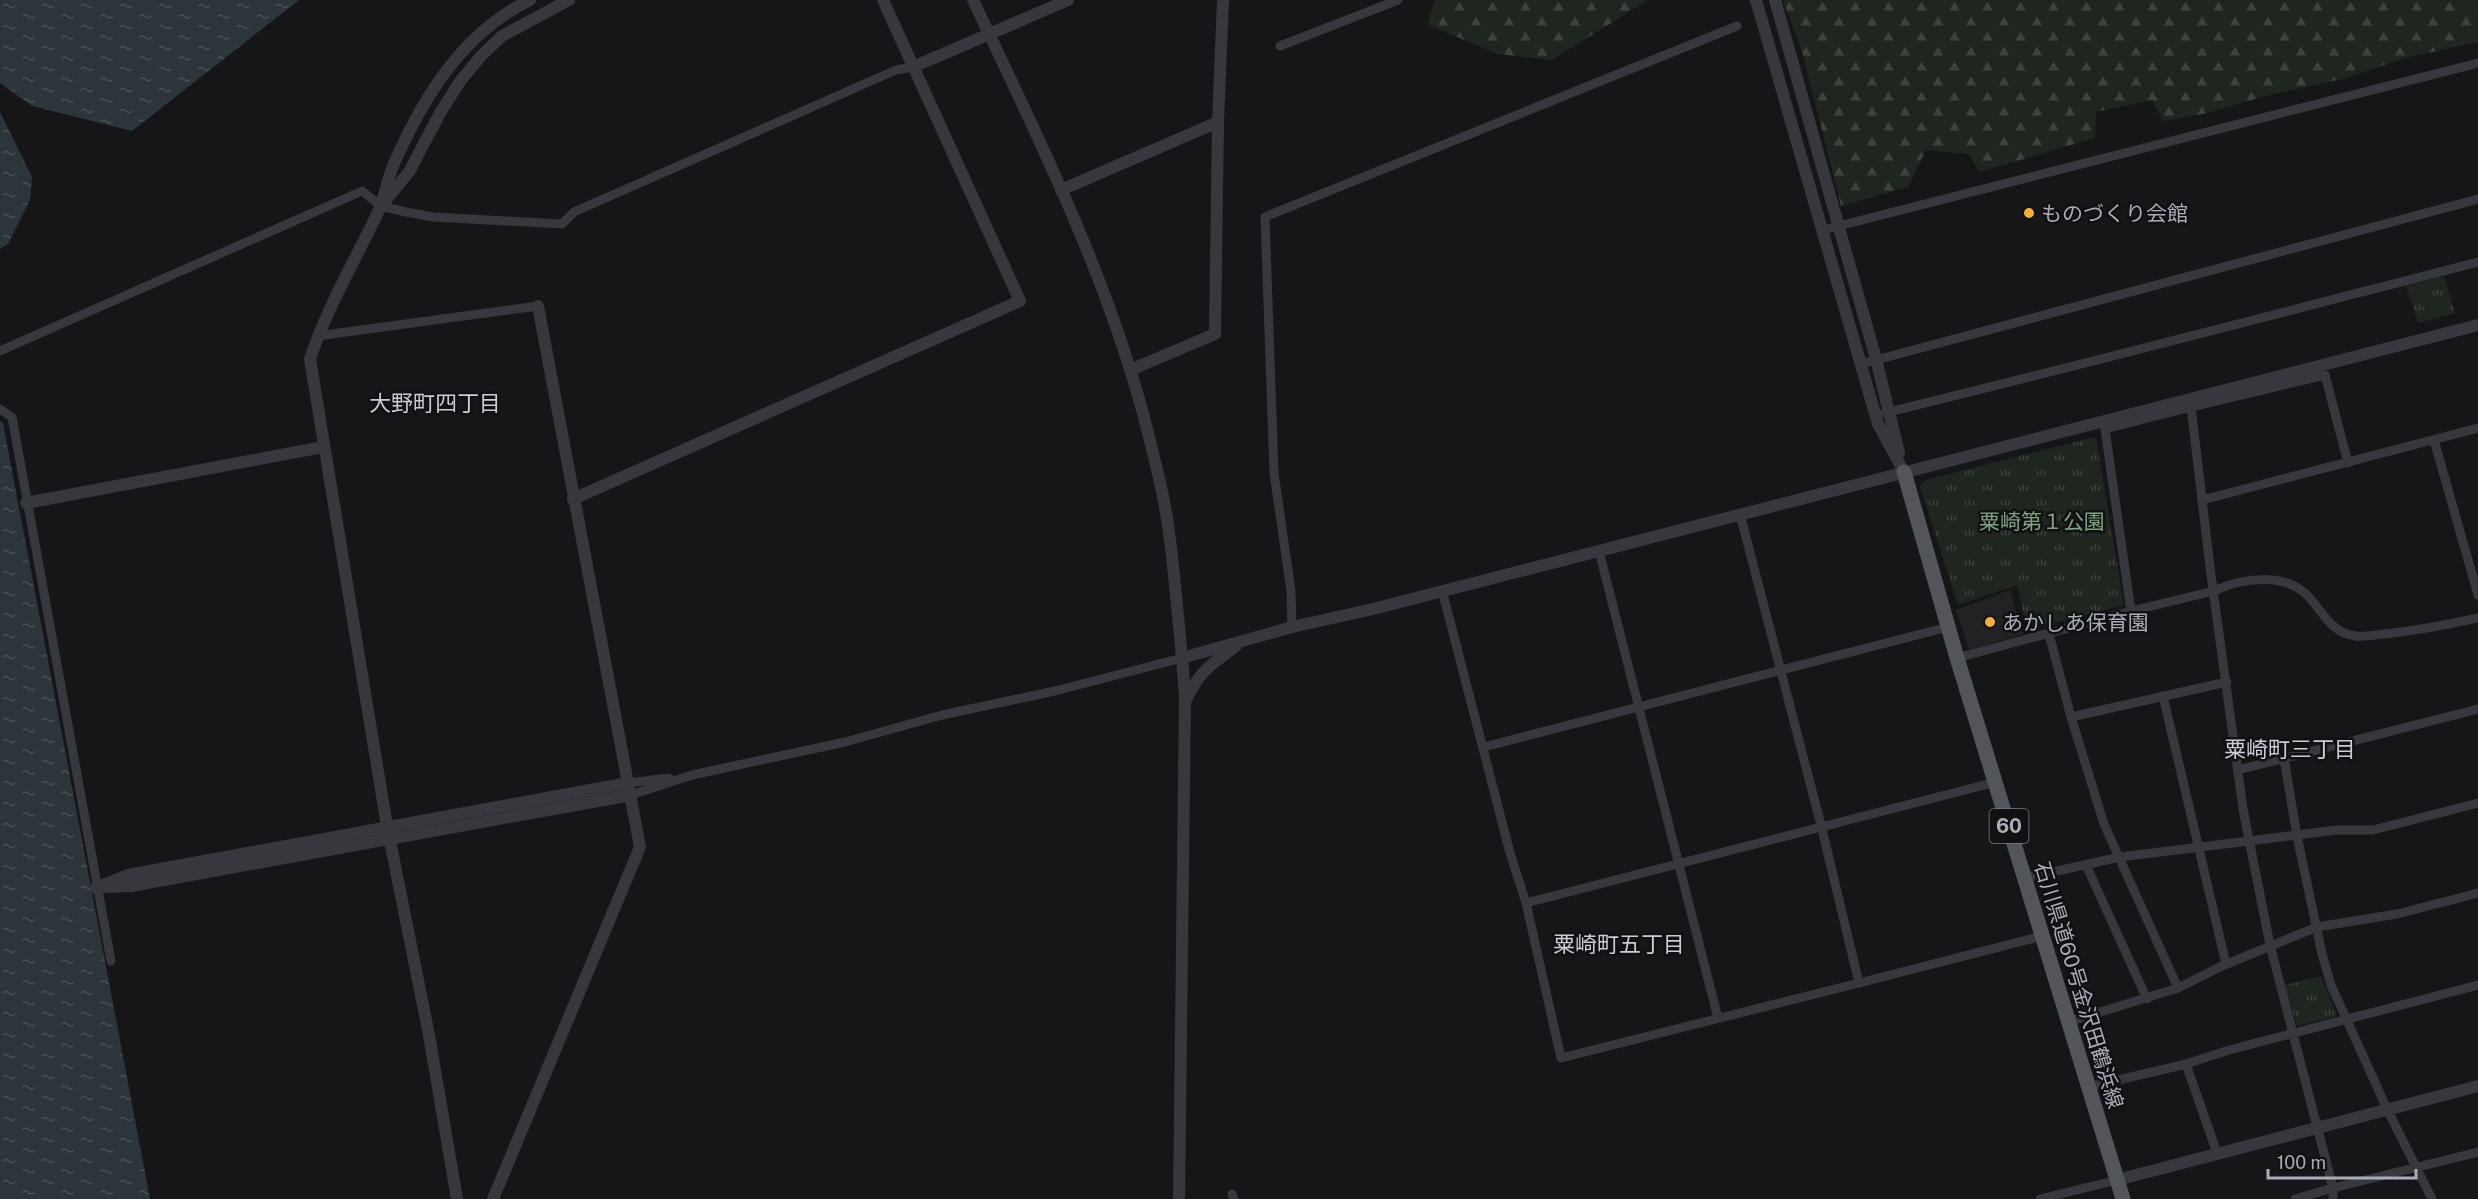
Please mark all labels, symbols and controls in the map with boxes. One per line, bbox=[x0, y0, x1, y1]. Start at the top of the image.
place label: ものづくり会館 bbox=[2041, 201, 2188, 226]
marker: ものづくり会館 bbox=[2022, 206, 2036, 220]
district label: 大野町四丁目 bbox=[369, 390, 501, 416]
park label: 粟崎第１公園 bbox=[1979, 509, 2105, 534]
place label: あかしあ保育園 bbox=[2002, 610, 2149, 635]
marker: あかしあ保育園 bbox=[1983, 615, 1997, 629]
district label: 粟崎町三丁目 bbox=[2224, 736, 2356, 762]
road number: 60 bbox=[1990, 809, 2028, 843]
street label: 石川県道60号金沢田鶴浜線 bbox=[2030, 859, 2128, 1111]
district label: 粟崎町五丁目 bbox=[1553, 931, 1685, 957]
scale bar bbox=[2268, 1142, 2416, 1180]
text: 100 m bbox=[2277, 1152, 2326, 1173]

